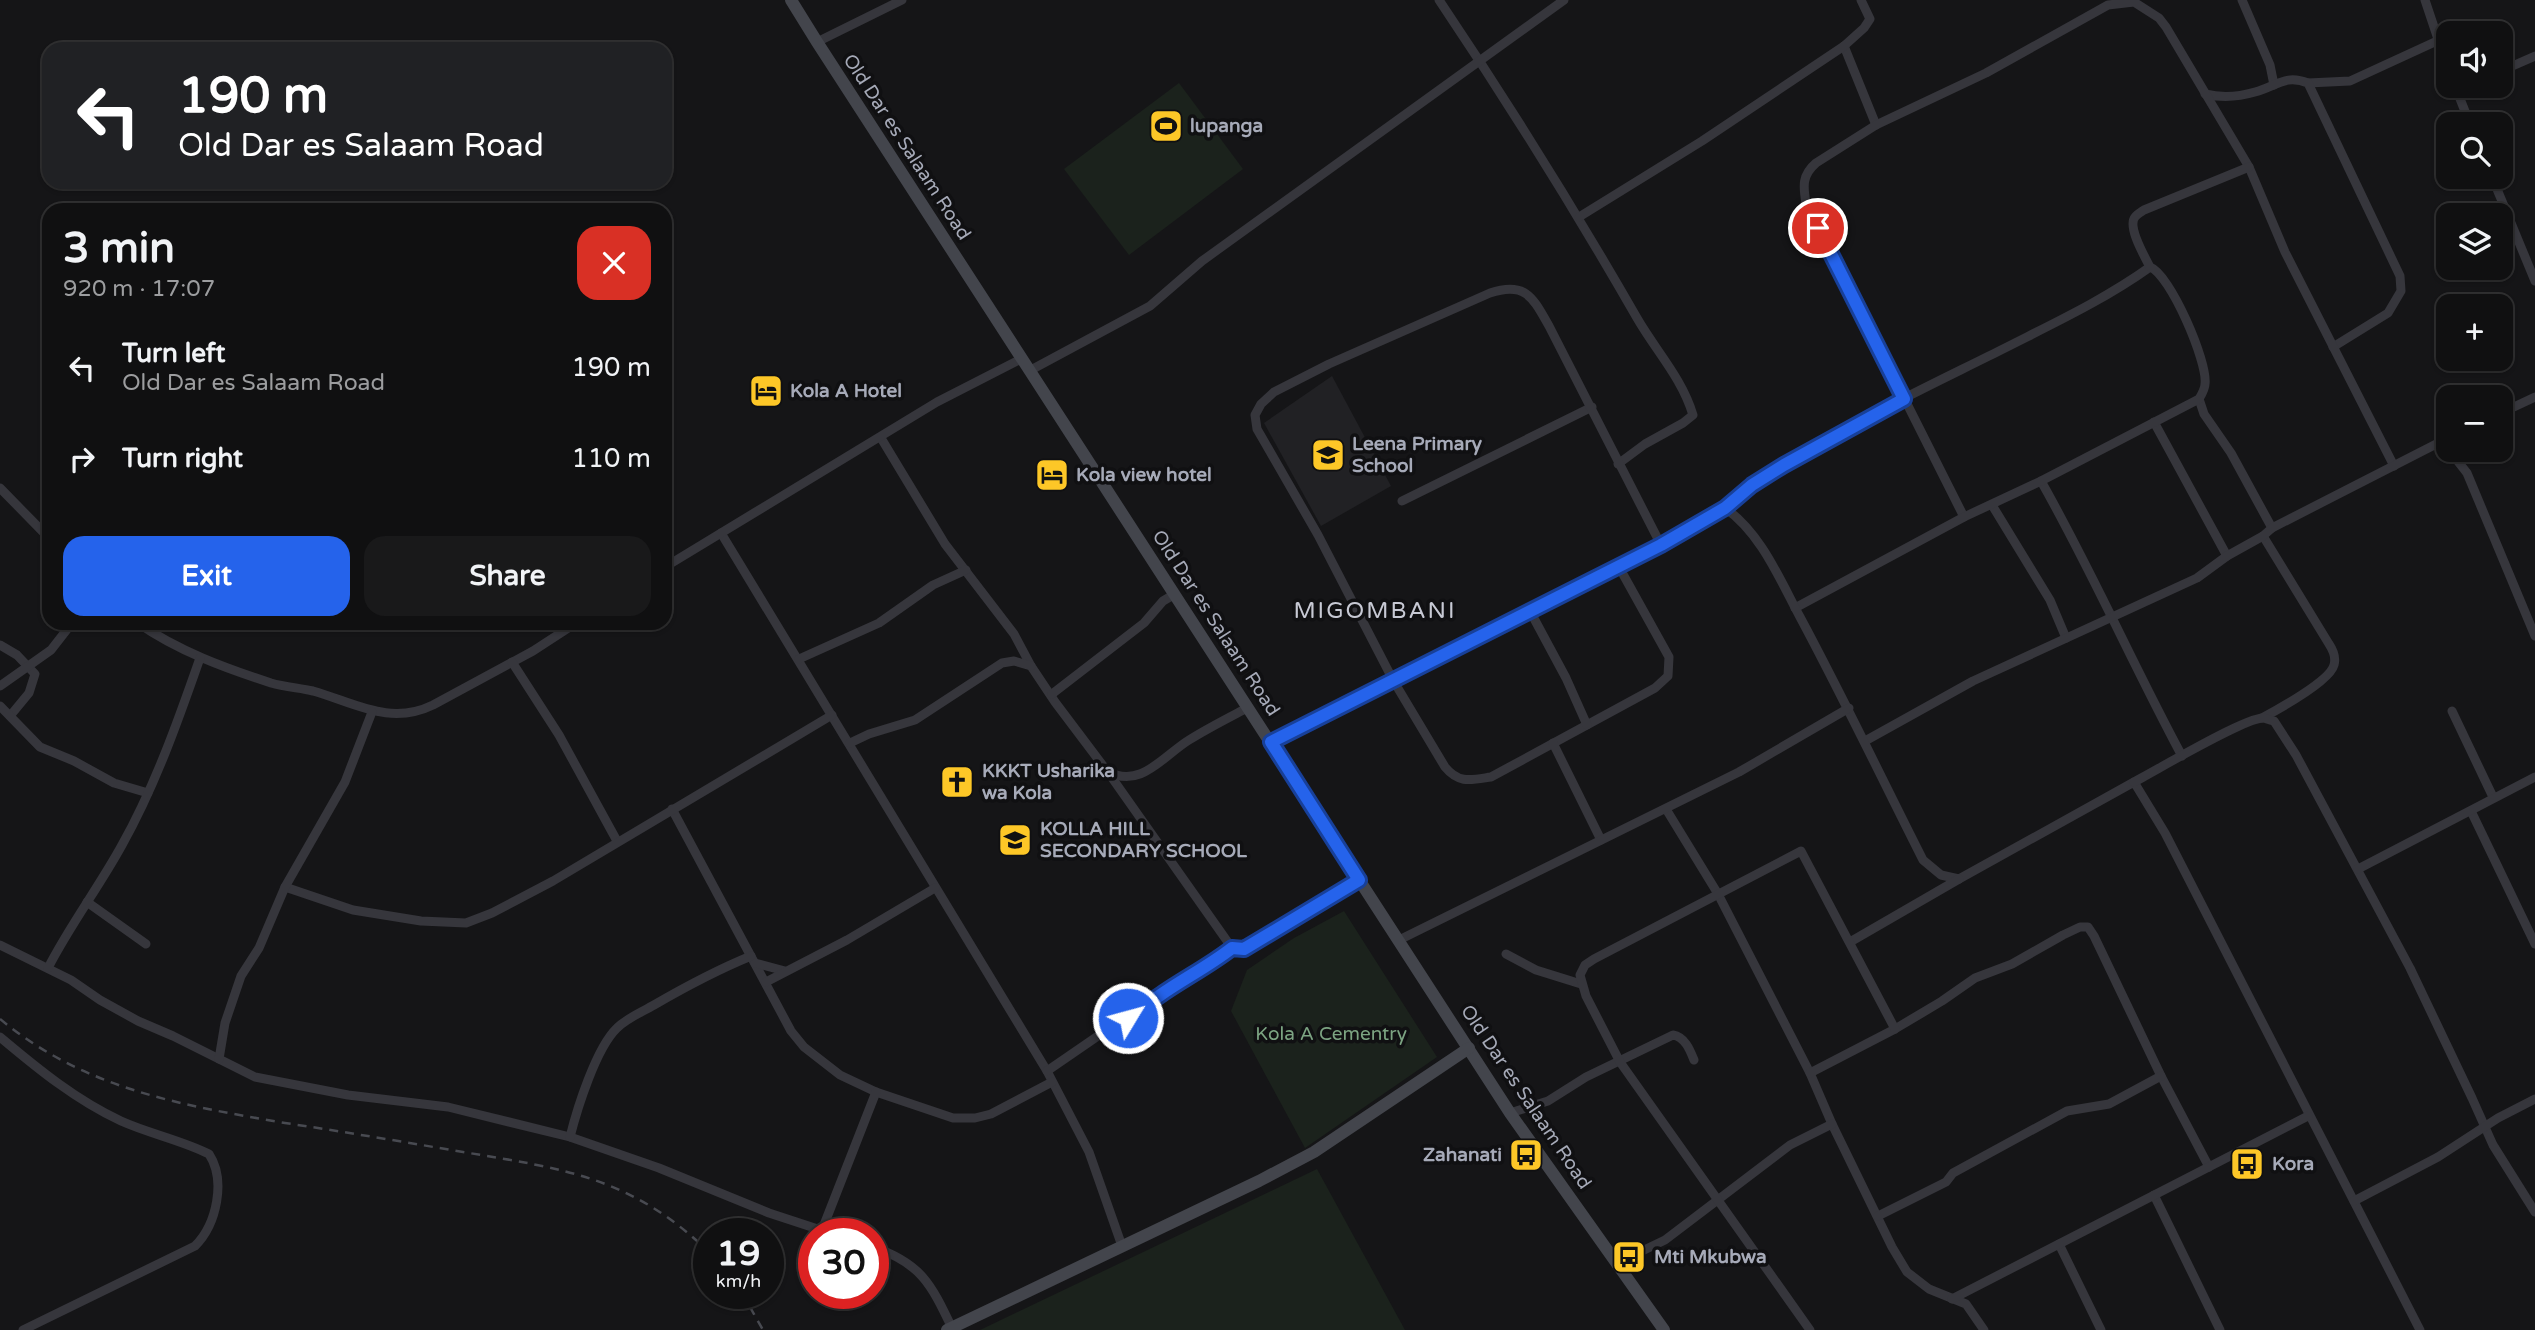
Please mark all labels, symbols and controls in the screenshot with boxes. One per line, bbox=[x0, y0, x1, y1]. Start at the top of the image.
map controls bbox=[2436, 21, 2513, 462]
button: sound bbox=[2436, 21, 2513, 98]
street label: Old Dar es Salaam Road bbox=[839, 50, 975, 244]
text: 190 m bbox=[178, 67, 328, 126]
icon: left bbox=[63, 70, 154, 161]
sports icon: lupanga bbox=[1147, 107, 1185, 145]
button: search bbox=[2436, 112, 2513, 189]
place label: lupanga bbox=[1190, 115, 1263, 138]
text: Old Dar es Salaam Road bbox=[178, 127, 544, 165]
pin bbox=[1788, 198, 1848, 258]
button: layers bbox=[2436, 203, 2513, 280]
icon: arrive bbox=[1799, 209, 1837, 247]
text: 3 min bbox=[63, 223, 175, 274]
button: close bbox=[577, 226, 651, 300]
text: 920 m · 17:07 bbox=[63, 275, 215, 303]
button: + bbox=[2436, 294, 2513, 371]
text: Turn left bbox=[122, 338, 225, 369]
icon: left bbox=[63, 349, 101, 387]
text: 190 m bbox=[571, 352, 651, 383]
text: Old Dar es Salaam Road bbox=[122, 369, 385, 397]
hotel icon: Kola A Hotel bbox=[747, 372, 785, 410]
place label: Kola A Hotel bbox=[790, 380, 902, 402]
button: − bbox=[2436, 385, 2513, 462]
place label: Leena Primary School bbox=[1352, 433, 1483, 477]
school or university icon: Leena Primary School bbox=[1309, 436, 1347, 474]
icon: right bbox=[63, 440, 101, 478]
text: Turn right bbox=[122, 443, 243, 474]
text: 110 m bbox=[571, 443, 651, 474]
hotel icon: Kola view hotel bbox=[1033, 456, 1071, 494]
place label: Kola view hotel bbox=[1076, 464, 1212, 486]
street label: Old Dar es Salaam Road bbox=[1148, 526, 1284, 720]
button: Exit bbox=[63, 536, 350, 616]
button: Share bbox=[364, 536, 651, 616]
district label: MIGOMBANI bbox=[1293, 597, 1457, 625]
place label: KKKT Usharika wa Kola bbox=[982, 760, 1115, 804]
church icon: KKKT Usharika wa Kola bbox=[938, 763, 976, 801]
place label: KOLLA HILL SECONDARY SCHOOL bbox=[1040, 818, 1248, 862]
school or university icon: KOLLA HILL SECONDARY SCHOOL bbox=[996, 821, 1034, 859]
position arrow bbox=[1091, 981, 1165, 1055]
street label: Old Dar es Salaam Road bbox=[1456, 1001, 1596, 1193]
park label: Kola A Cementry bbox=[1255, 1023, 1407, 1045]
bus stop icon: Zahanati bbox=[1507, 1136, 1545, 1174]
place label: Zahanati bbox=[1423, 1144, 1502, 1166]
bus stop icon: Kora bbox=[2228, 1145, 2266, 1183]
place label: Kora bbox=[2272, 1153, 2314, 1175]
speed limit sign: 30 bbox=[798, 1218, 889, 1309]
text: 19 bbox=[717, 1233, 760, 1275]
bus stop icon: Mti Mkubwa bbox=[1610, 1238, 1648, 1276]
place label: Mti Mkubwa bbox=[1654, 1246, 1767, 1268]
text: km/h bbox=[716, 1270, 761, 1292]

